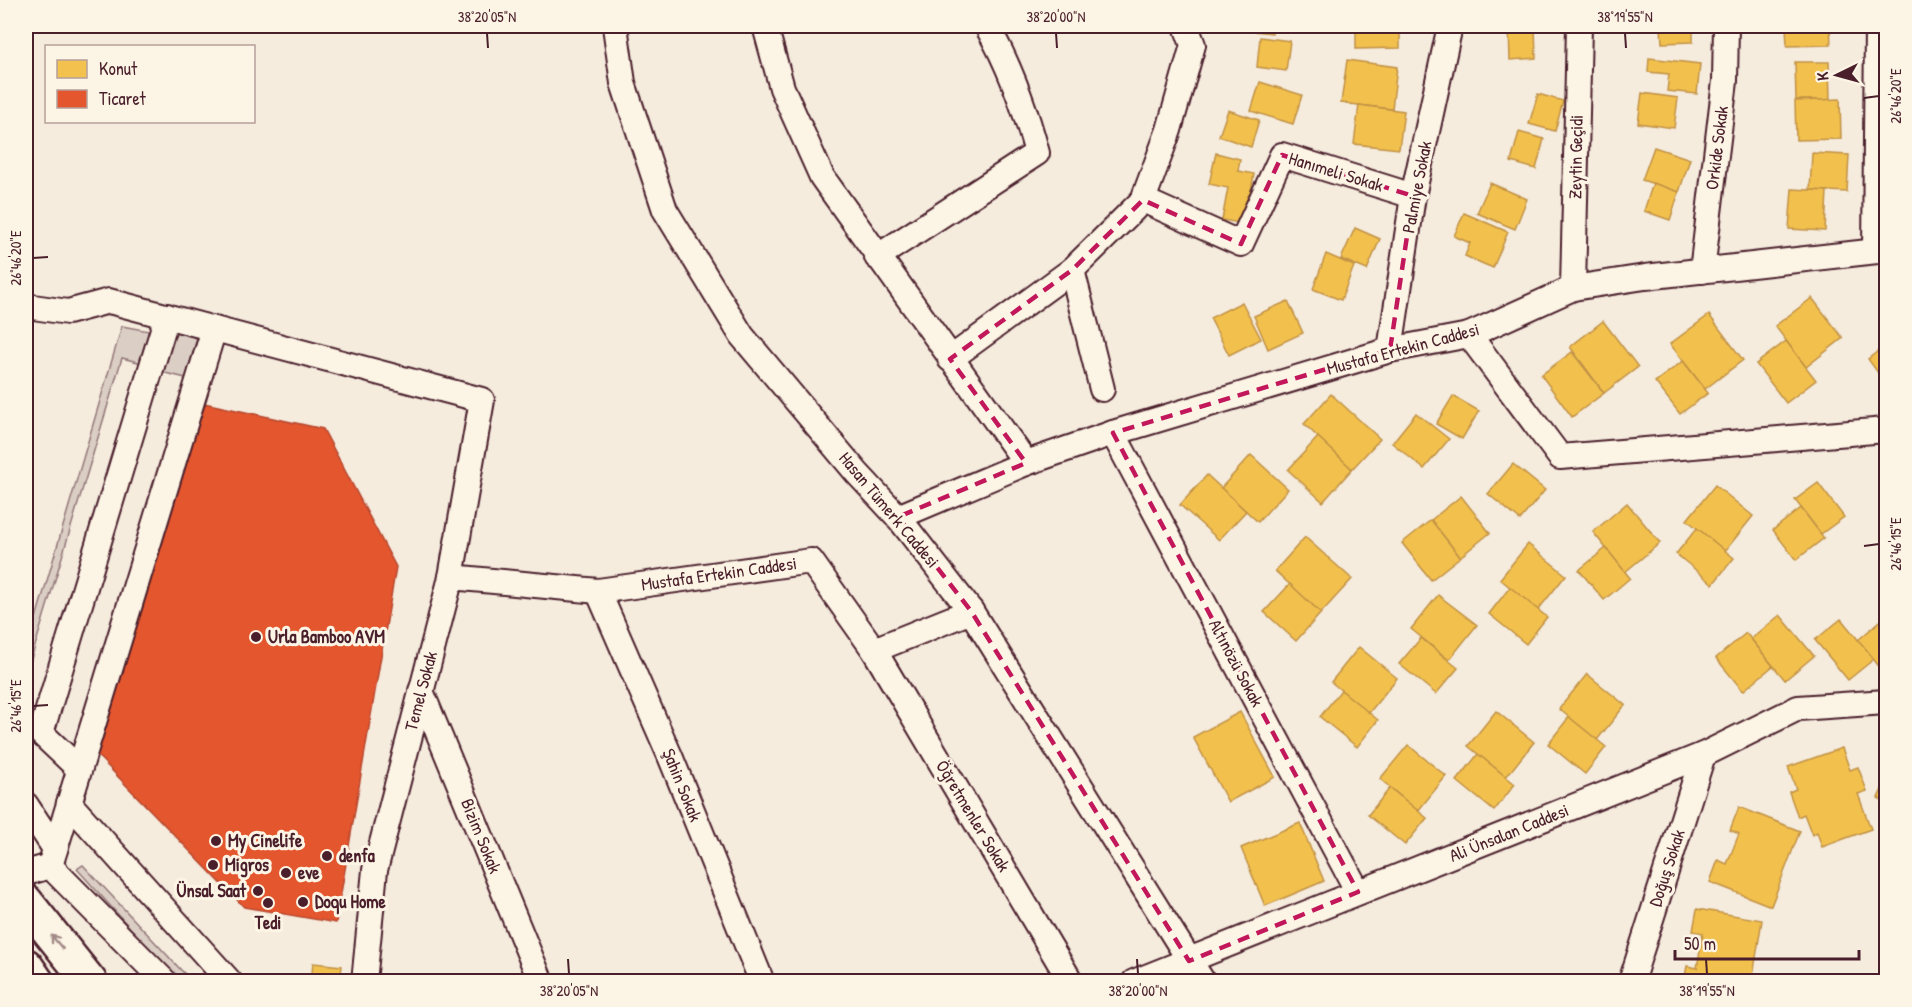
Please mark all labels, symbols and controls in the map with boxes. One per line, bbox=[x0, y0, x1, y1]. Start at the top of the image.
text: 38°20'05"N bbox=[458, 6, 516, 27]
text: 38°20'00"N bbox=[1027, 6, 1085, 27]
text: 38°19'55"N bbox=[1597, 6, 1653, 27]
legend bbox=[45, 45, 255, 123]
north arrow bbox=[1807, 45, 1867, 105]
text: Konut bbox=[99, 56, 138, 81]
text: 26°46'20"E bbox=[1885, 68, 1906, 124]
text: K bbox=[1811, 71, 1833, 81]
text: Ticaret bbox=[99, 86, 147, 111]
street label: Orkide Sokak bbox=[1699, 104, 1734, 191]
street label: Zeytin Geçidi bbox=[1562, 115, 1589, 199]
street label: Palmiye Sokak bbox=[1395, 138, 1438, 235]
street label: Hanımeli Sokak bbox=[1286, 145, 1387, 198]
text: 26°46'20"E bbox=[5, 230, 26, 286]
street label: Mustafa Ertekin Caddesi bbox=[1324, 316, 1482, 381]
street label: Hasan Tümerk Caddesi bbox=[833, 446, 945, 573]
text: 26°46'15"E bbox=[1885, 517, 1906, 571]
street label: Mustafa Ertekin Caddesi bbox=[640, 550, 798, 597]
street label: Altınözü Sokak bbox=[1203, 615, 1270, 711]
place label: Urla Bamboo AVM bbox=[268, 624, 385, 649]
marker: Urla Bamboo AVM bbox=[249, 630, 263, 644]
street label: Temel Sokak bbox=[398, 648, 443, 733]
text: 26°46'15"E bbox=[5, 679, 26, 733]
street label: Şahin Sokak bbox=[657, 745, 709, 826]
street label: Öğretmenler Sokak bbox=[930, 755, 1017, 877]
street label: Bizim Sokak bbox=[455, 795, 508, 878]
street label: Ali Ünsalan Caddesi bbox=[1445, 797, 1572, 868]
street label: Doğuş Sokak bbox=[1642, 826, 1691, 910]
place label: My Cinelife bbox=[228, 828, 303, 854]
marker: My Cinelife bbox=[209, 834, 223, 848]
place label: denfa bbox=[339, 843, 376, 868]
marker: denfa bbox=[320, 849, 334, 863]
place label: Migros bbox=[225, 852, 269, 878]
marker: Migros bbox=[206, 858, 220, 872]
place label: eve bbox=[298, 860, 320, 885]
marker: eve bbox=[279, 866, 293, 880]
place label: Ünsal Saat bbox=[176, 878, 247, 903]
marker: Ünsal Saat bbox=[251, 884, 265, 898]
place label: Doqu Home bbox=[315, 889, 386, 915]
marker: Doqu Home bbox=[296, 895, 310, 909]
marker: Tedi bbox=[261, 896, 275, 910]
place label: Tedi bbox=[254, 910, 281, 935]
scale bar bbox=[1675, 923, 1860, 961]
text: 50 m bbox=[1684, 931, 1716, 956]
one-way arrow bbox=[50, 935, 64, 950]
text: 38°20'05"N bbox=[540, 980, 598, 1001]
text: 38°20'00"N bbox=[1109, 980, 1167, 1001]
text: 38°19'55"N bbox=[1679, 980, 1735, 1001]

